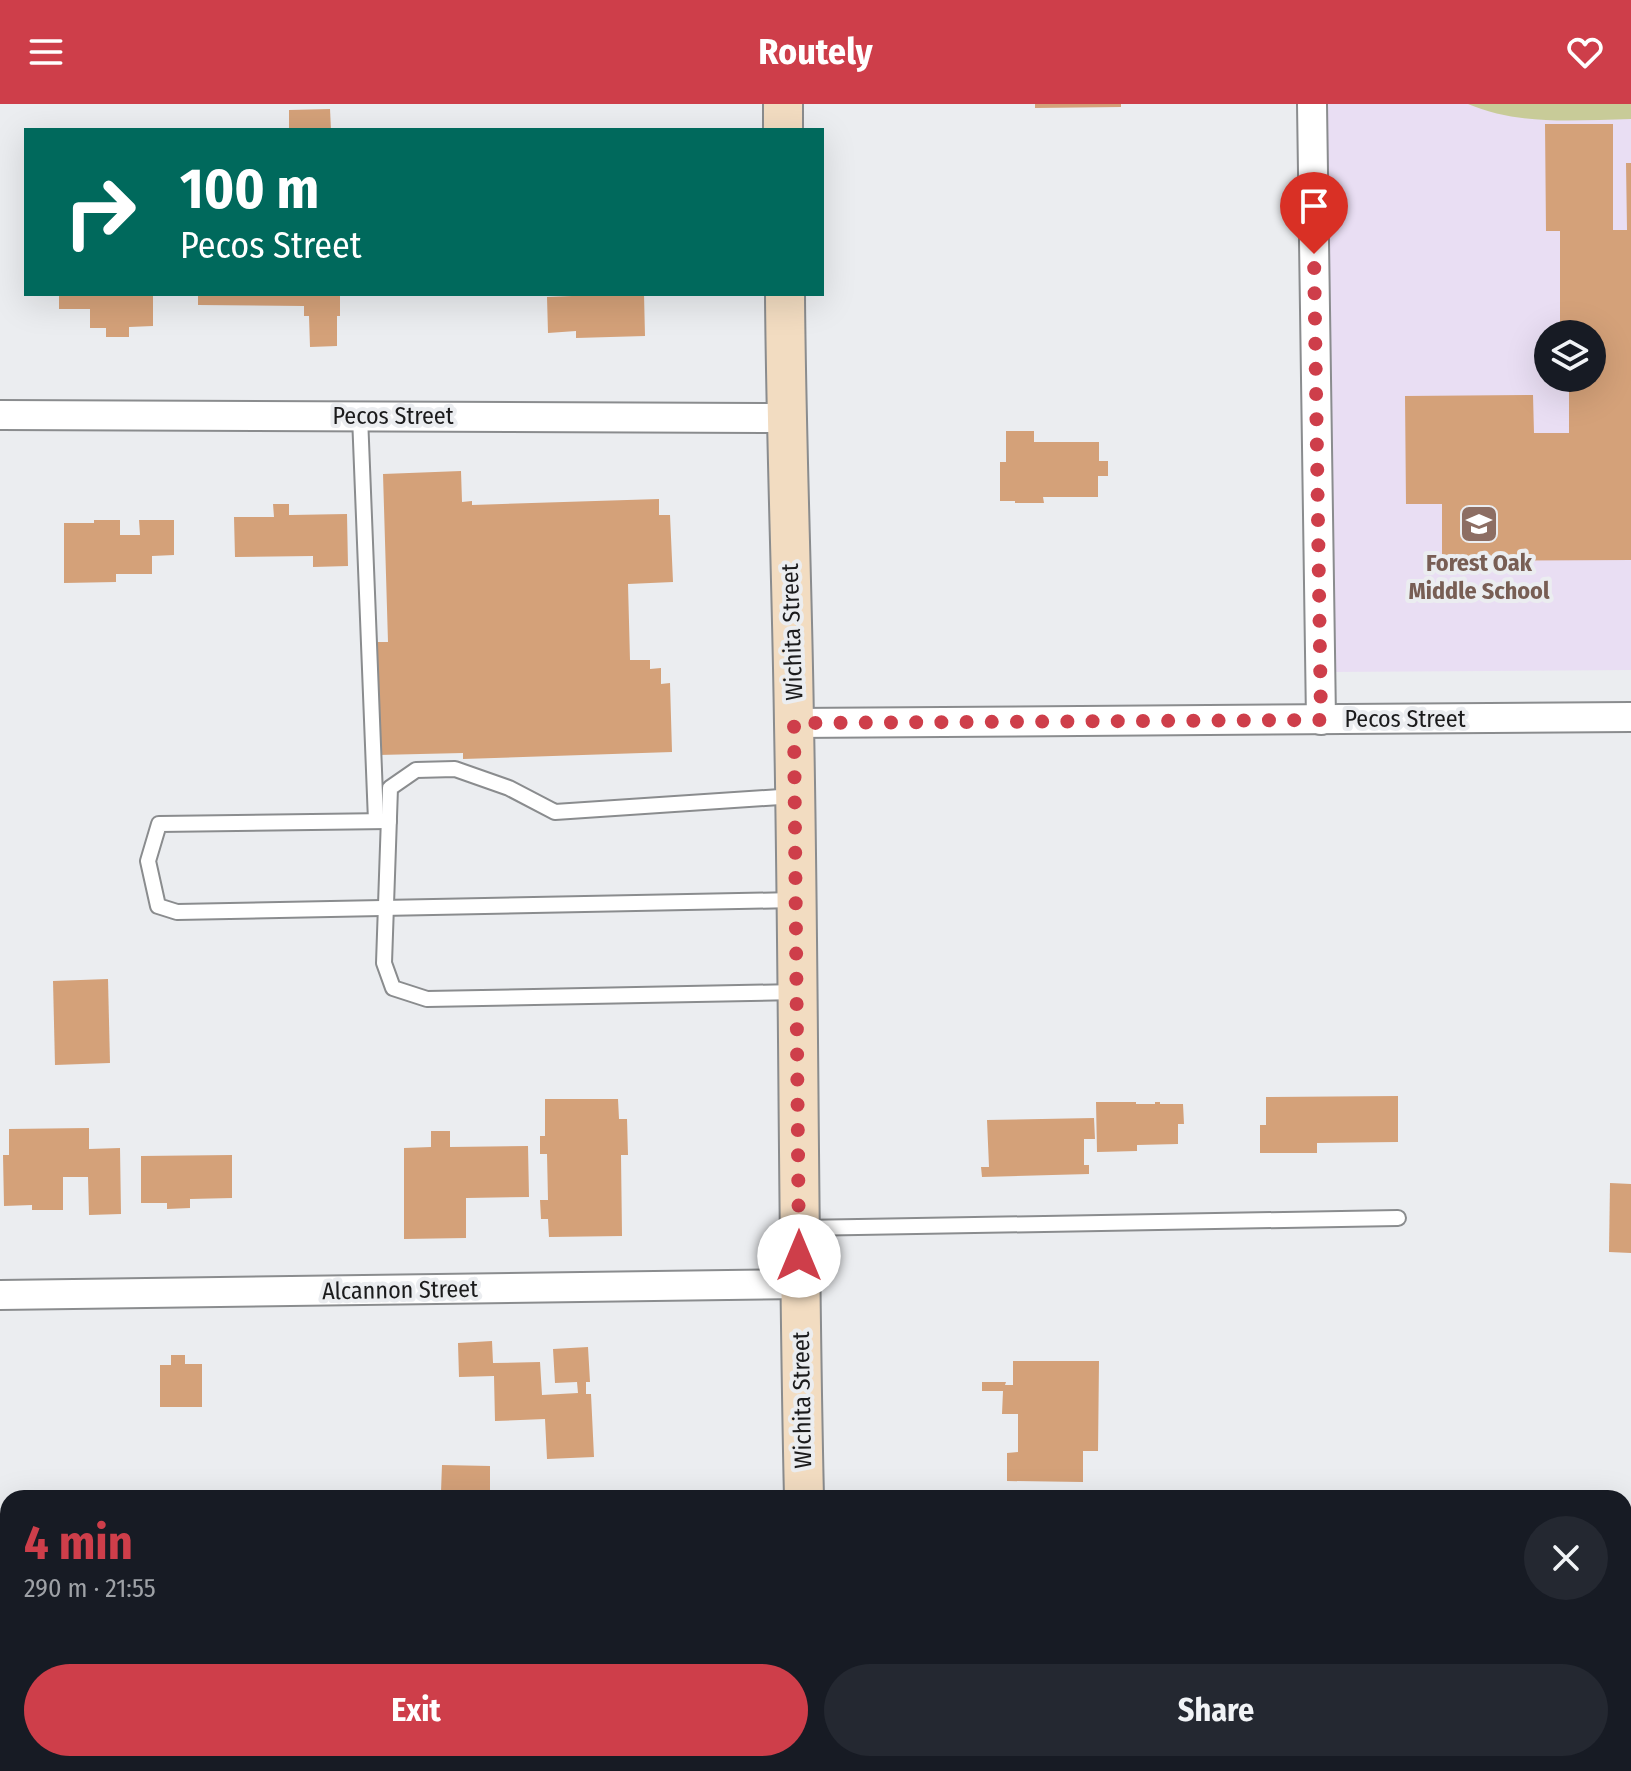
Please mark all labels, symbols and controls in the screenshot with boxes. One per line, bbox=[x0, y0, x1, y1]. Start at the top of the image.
icon: menu bbox=[24, 30, 68, 74]
text: Routely bbox=[758, 30, 873, 74]
icon: heart bbox=[1563, 30, 1607, 74]
text: 100 m bbox=[180, 156, 319, 223]
icon: right bbox=[48, 160, 152, 264]
pin bbox=[1280, 172, 1348, 254]
icon: arrive bbox=[1292, 184, 1336, 228]
text: Pecos Street bbox=[180, 224, 362, 268]
map controls bbox=[1534, 320, 1606, 392]
button: layers bbox=[1534, 320, 1606, 392]
street label: Pecos Street bbox=[332, 402, 454, 430]
school or university icon: Forest Oak Middle School bbox=[1458, 503, 1500, 545]
place label: Forest Oak Middle School bbox=[1409, 549, 1550, 605]
street label: Wichita Street bbox=[776, 563, 808, 701]
street label: Pecos Street bbox=[1344, 705, 1466, 733]
position arrow bbox=[757, 1214, 841, 1298]
street label: Alcannon Street bbox=[322, 1275, 478, 1305]
street label: Wichita Street bbox=[787, 1331, 817, 1469]
text: 4 min bbox=[24, 1514, 133, 1572]
button: close bbox=[1524, 1516, 1608, 1600]
text: 290 m · 21:55 bbox=[24, 1573, 156, 1604]
button: Exit bbox=[24, 1664, 808, 1756]
button: Share bbox=[824, 1664, 1608, 1756]

